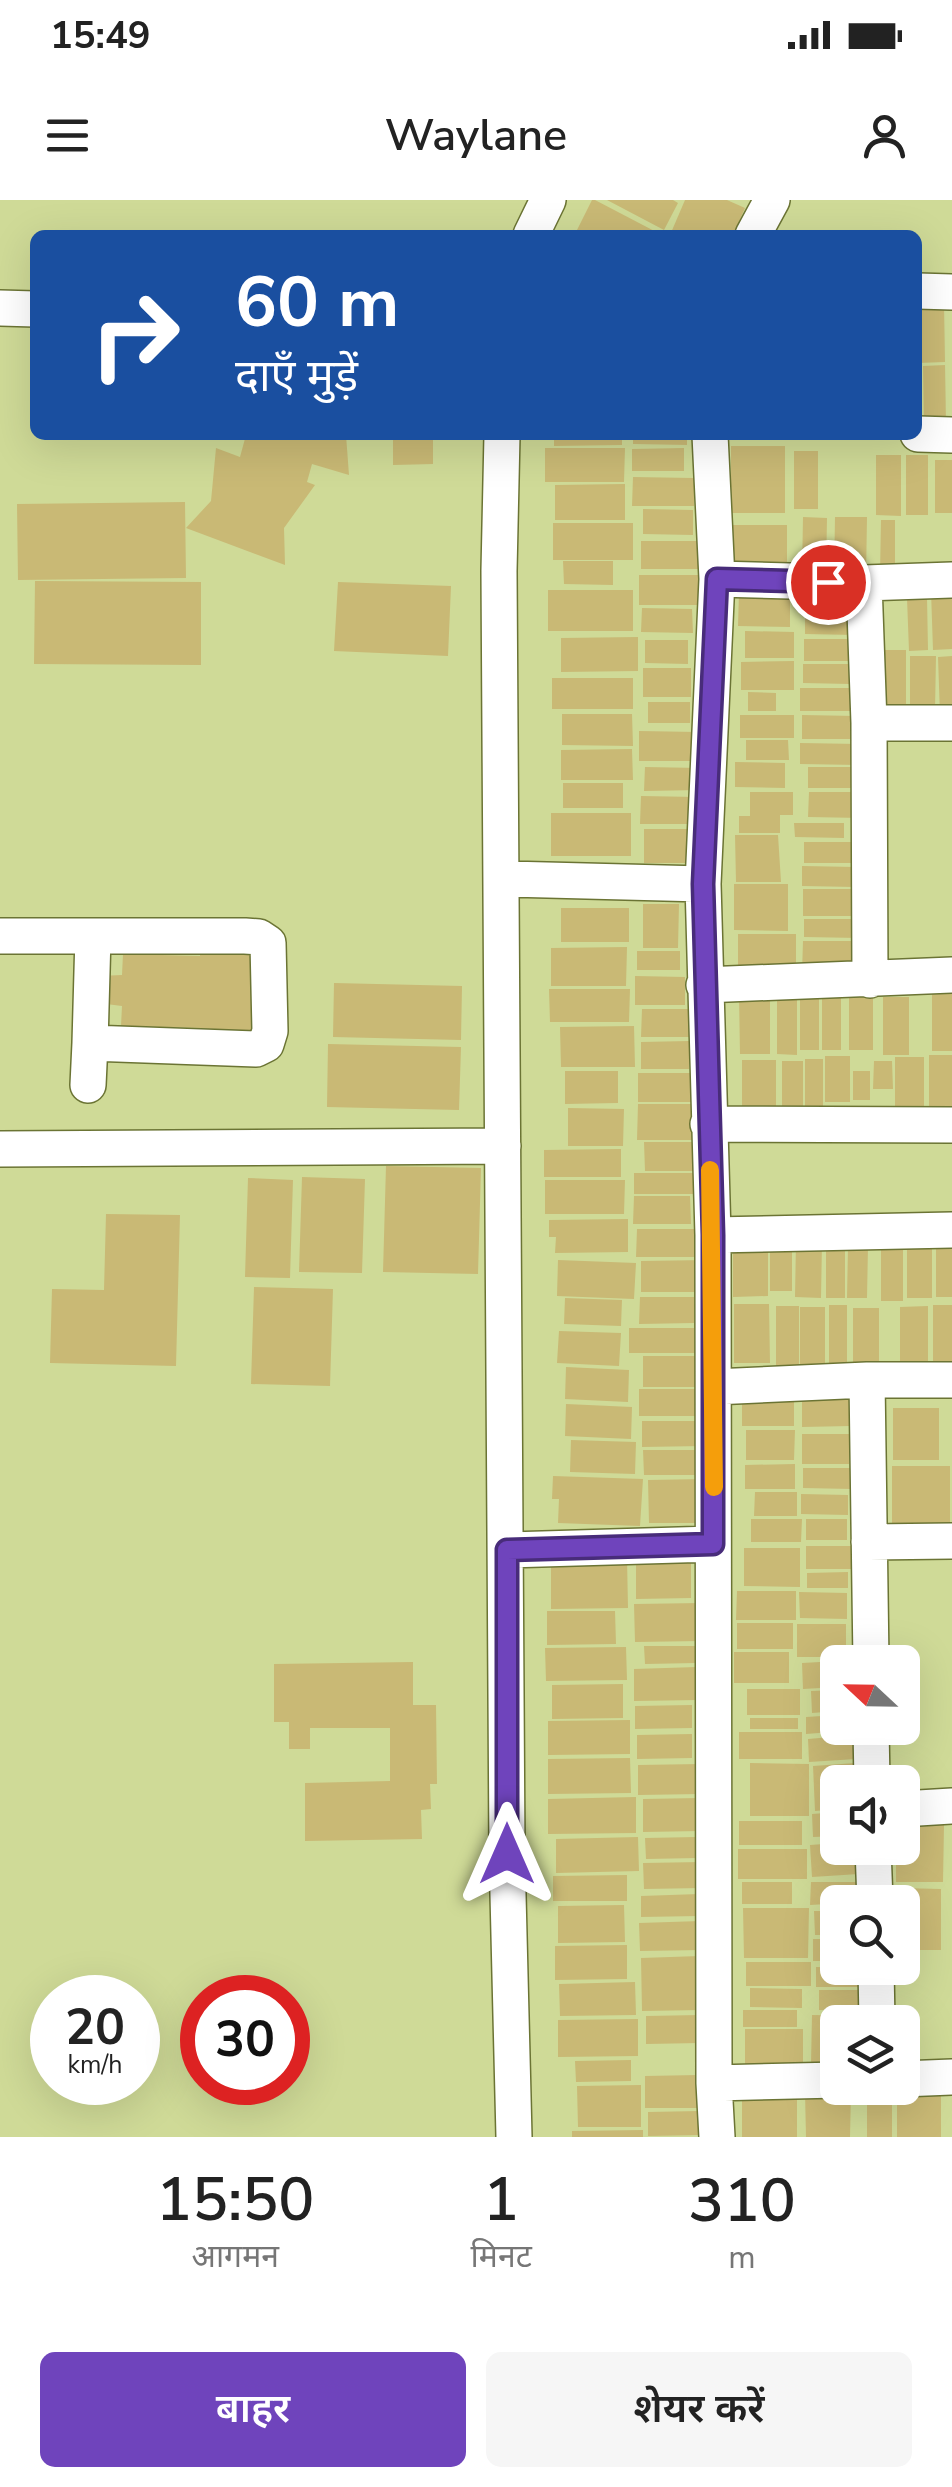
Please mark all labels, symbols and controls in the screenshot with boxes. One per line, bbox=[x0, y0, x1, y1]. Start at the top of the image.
text: 15:49 bbox=[50, 10, 151, 61]
text: Waylane bbox=[385, 105, 567, 166]
icon: menu bbox=[40, 108, 95, 163]
icon: person bbox=[857, 108, 912, 163]
text: 60 m bbox=[235, 255, 399, 351]
icon: right bbox=[70, 270, 200, 400]
text: दाएँ मुड़ें bbox=[235, 346, 358, 407]
pin bbox=[786, 540, 871, 625]
icon: arrive bbox=[801, 555, 856, 610]
north arrow bbox=[820, 1645, 920, 1745]
map controls bbox=[820, 1645, 920, 2105]
button: sound bbox=[820, 1765, 920, 1865]
position arrow bbox=[455, 1802, 559, 1906]
button: search bbox=[820, 1885, 920, 1985]
speed limit sign: 30 bbox=[180, 1975, 310, 2105]
text: 20 bbox=[65, 1993, 125, 2062]
button: layers bbox=[820, 2005, 920, 2105]
text: km/h bbox=[67, 2048, 123, 2082]
text: 15:50 bbox=[156, 2159, 314, 2241]
text: 1 bbox=[483, 2159, 519, 2241]
text: 310 bbox=[688, 2160, 796, 2242]
text: आगमन bbox=[191, 2235, 279, 2278]
text: मिनट bbox=[470, 2235, 532, 2278]
text: m bbox=[728, 2236, 756, 2279]
button: बाहर bbox=[40, 2352, 466, 2467]
button: शेयर करें bbox=[486, 2352, 912, 2467]

